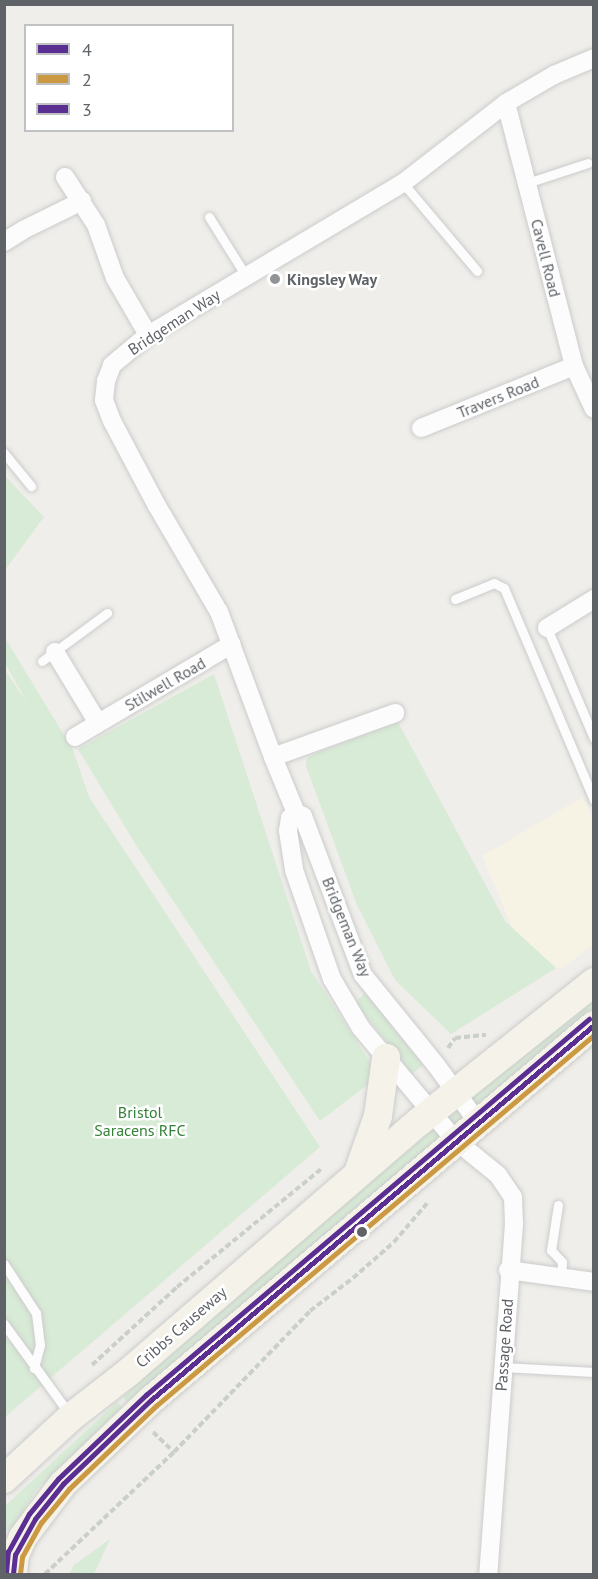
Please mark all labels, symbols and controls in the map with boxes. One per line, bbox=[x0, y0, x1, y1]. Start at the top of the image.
legend bbox=[24, 24, 234, 132]
text: 4 bbox=[82, 38, 92, 61]
text: 2 bbox=[82, 68, 92, 91]
text: 3 bbox=[82, 98, 92, 121]
street label: Cavell Road bbox=[527, 217, 565, 299]
place label: Kingsley Way bbox=[287, 269, 378, 289]
marker: Kingsley Way bbox=[268, 272, 282, 286]
street label: Bridgeman Way bbox=[124, 285, 224, 359]
street label: Travers Road bbox=[454, 372, 542, 422]
street label: Stilwell Road bbox=[121, 653, 209, 715]
street label: Bridgeman Way bbox=[318, 874, 376, 980]
park label: Bristol Saracens RFC bbox=[94, 1102, 186, 1140]
unlabelled marker bbox=[356, 1226, 368, 1238]
street label: Cribbs Causeway bbox=[132, 1282, 230, 1372]
street label: Passage Road bbox=[491, 1298, 517, 1392]

